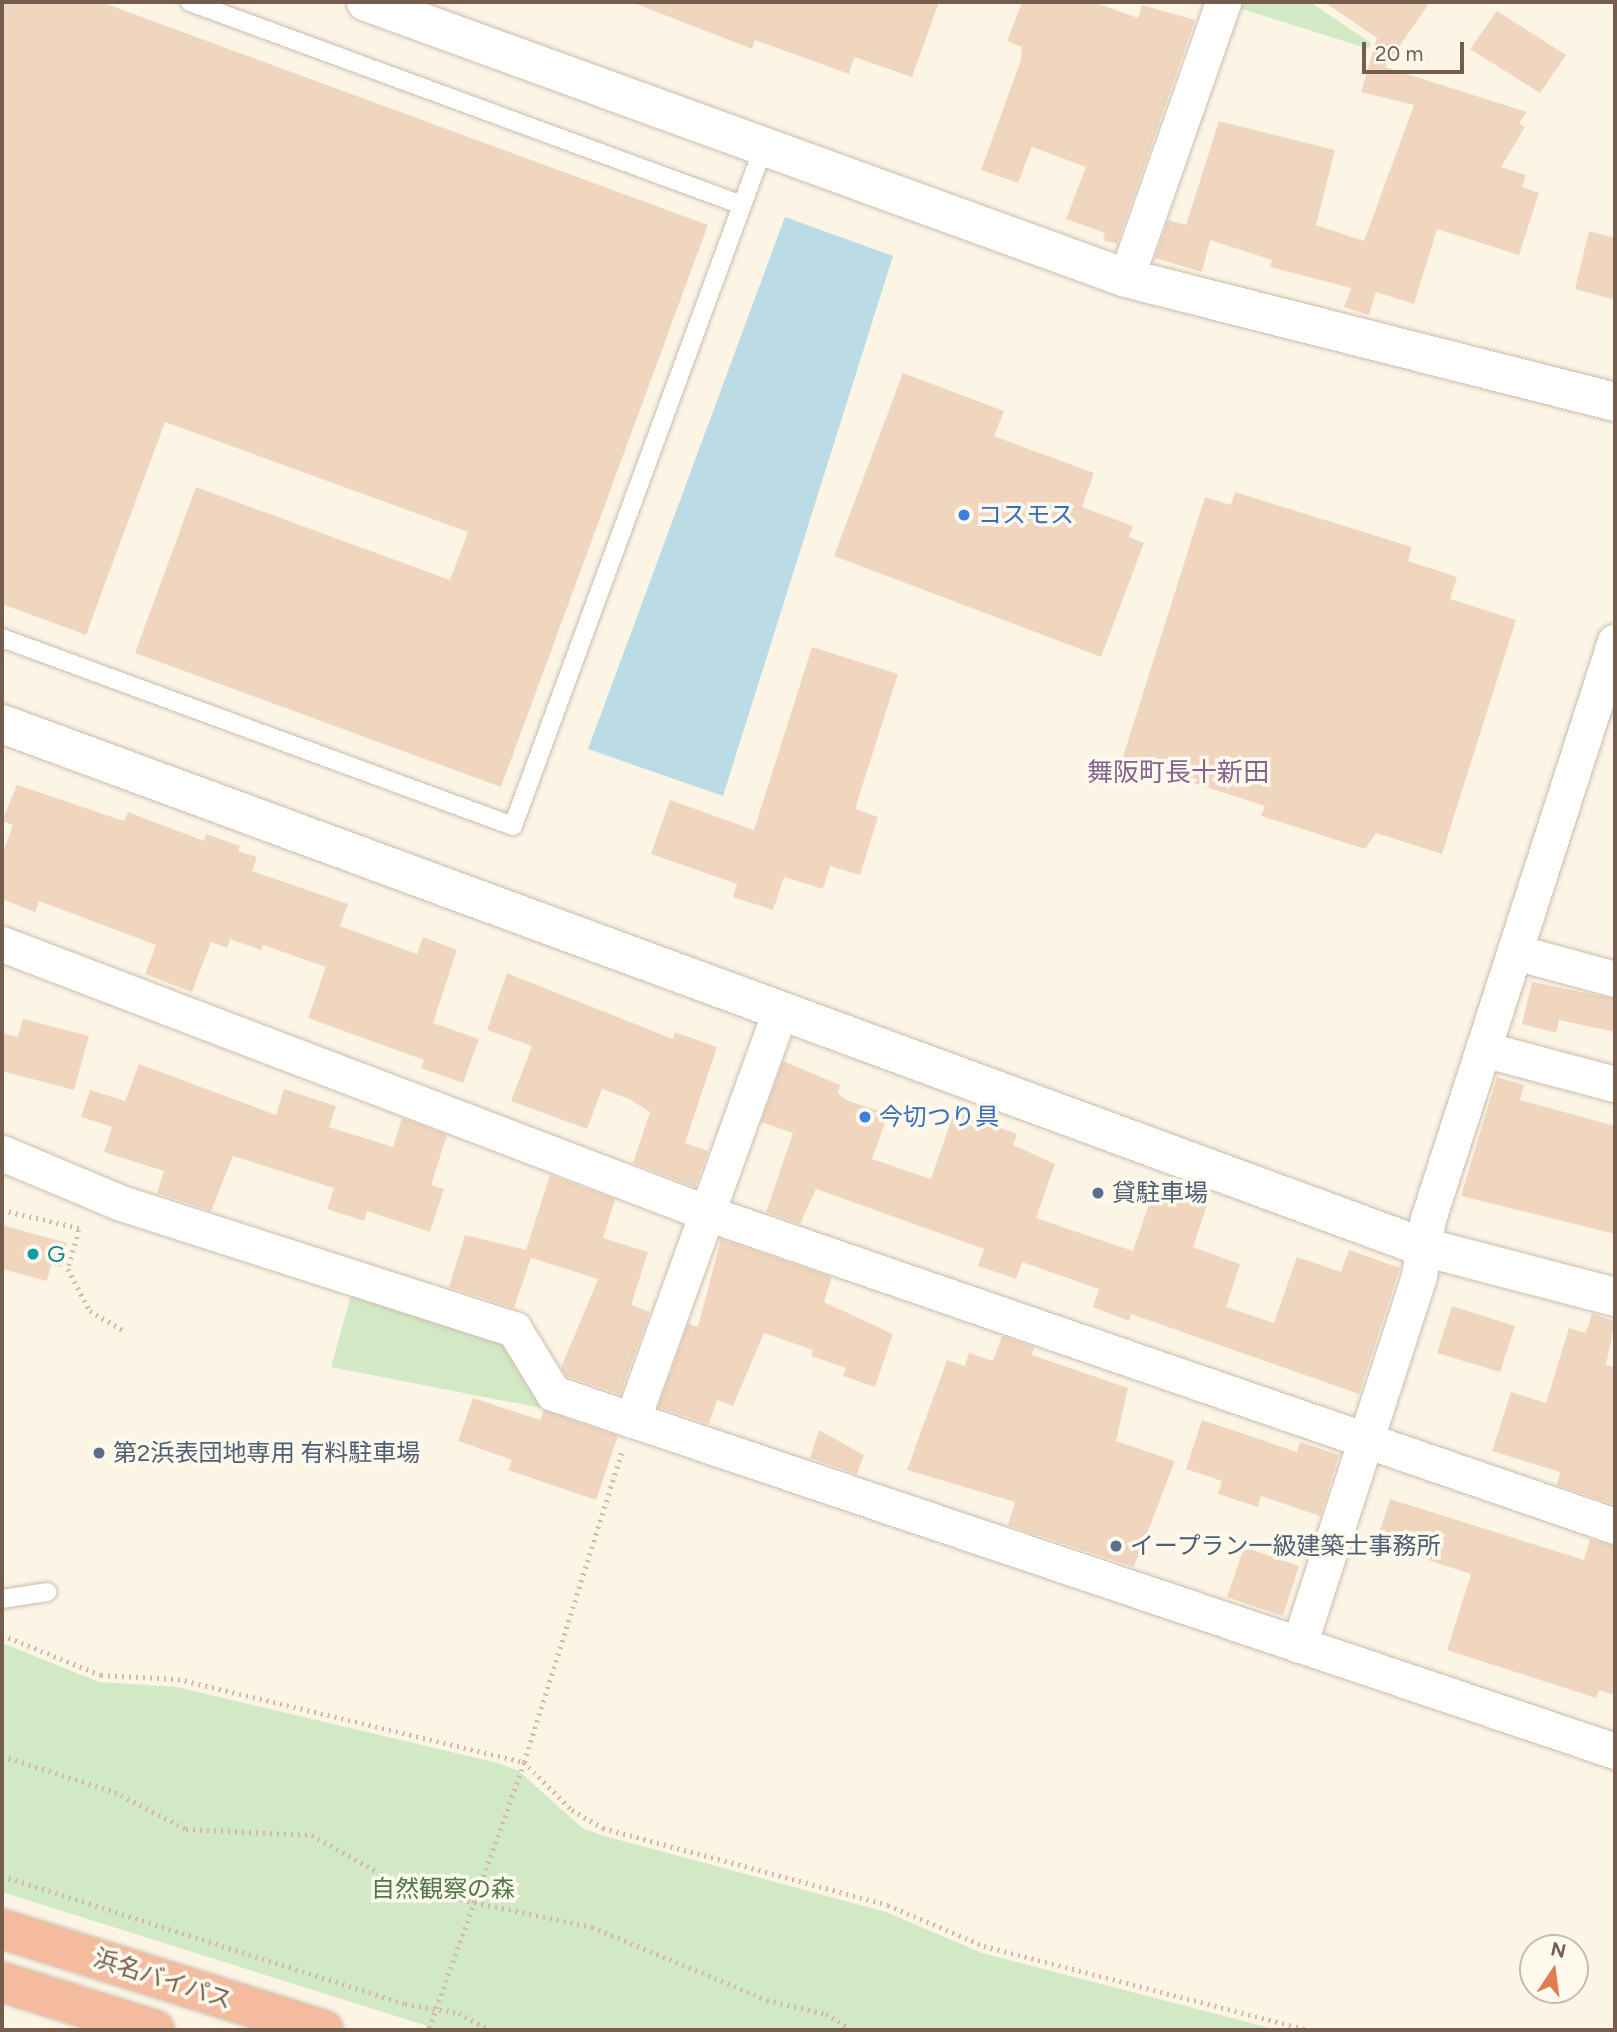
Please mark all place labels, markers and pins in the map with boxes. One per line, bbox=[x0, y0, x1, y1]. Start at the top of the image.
place label: コスモス bbox=[978, 501, 1074, 529]
marker: コスモス bbox=[956, 507, 972, 523]
place label: 今切つり具 bbox=[879, 1103, 999, 1131]
marker: 今切つり具 bbox=[857, 1109, 873, 1125]
place label: 貸駐車場 bbox=[1112, 1179, 1208, 1207]
marker: 貸駐車場 bbox=[1090, 1185, 1106, 1201]
place label: G bbox=[47, 1240, 65, 1268]
marker: G bbox=[25, 1246, 41, 1262]
place label: 第2浜表団地専用 有料駐車場 bbox=[113, 1439, 420, 1467]
marker: 第2浜表団地専用 有料駐車場 bbox=[91, 1445, 107, 1461]
place label: イープラン一級建築士事務所 bbox=[1130, 1532, 1442, 1560]
marker: イープラン一級建築士事務所 bbox=[1108, 1538, 1124, 1554]

